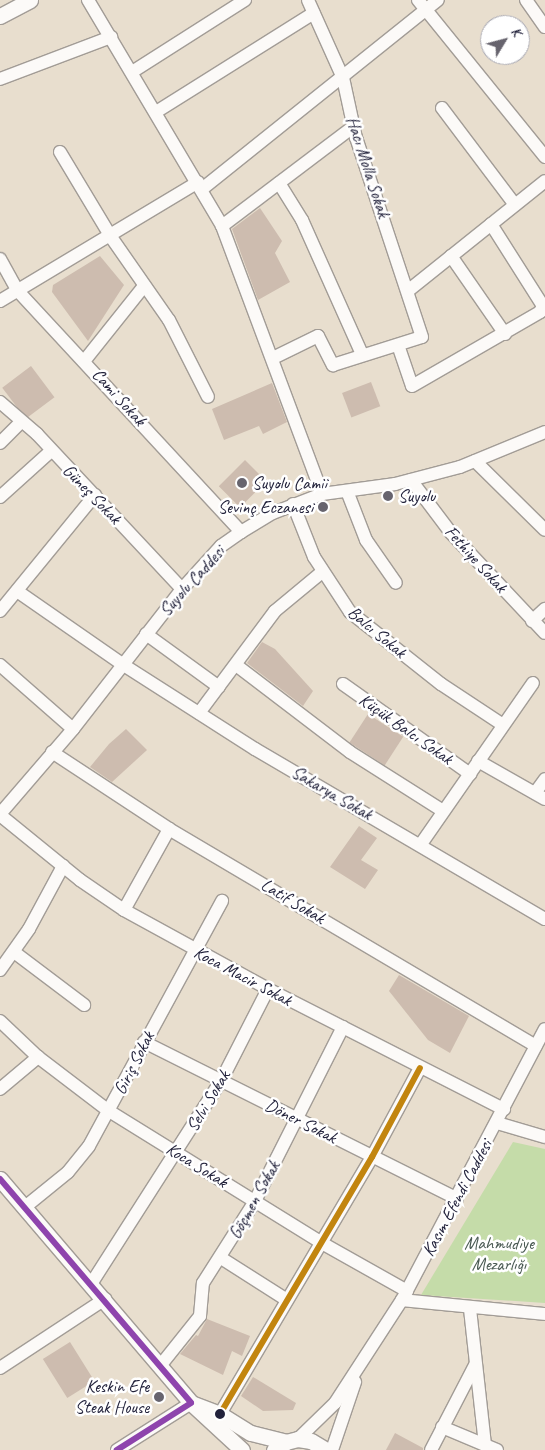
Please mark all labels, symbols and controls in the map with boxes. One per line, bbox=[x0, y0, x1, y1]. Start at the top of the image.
north arrow bbox=[480, 15, 530, 65]
text: K bbox=[508, 23, 526, 39]
street label: Hacı Molla Sokak bbox=[342, 114, 394, 220]
street label: Cami Sokak bbox=[88, 364, 150, 430]
street label: Güneş Sokak bbox=[58, 459, 126, 529]
place label: Suyolu Camii bbox=[252, 472, 327, 494]
marker: Suyolu Camii bbox=[236, 477, 248, 489]
place label: Suyolu bbox=[398, 485, 435, 507]
marker: Suyolu bbox=[382, 490, 394, 502]
place label: Sevinç Eczanesi bbox=[218, 496, 313, 518]
marker: Sevinç Eczanesi bbox=[317, 501, 329, 513]
street label: Fethiye Sokak bbox=[440, 521, 512, 597]
street label: Suyolu Caddesi bbox=[155, 541, 229, 621]
street label: Balcı Sokak bbox=[343, 601, 411, 663]
street label: Küçük Balcı Sokak bbox=[355, 689, 457, 769]
street label: Sakarya Sokak bbox=[288, 761, 376, 825]
street label: Latif Sokak bbox=[258, 874, 328, 928]
street label: Koca Macir Sokak bbox=[190, 941, 296, 1011]
street label: Giriş Sokak bbox=[109, 1028, 159, 1098]
street label: Selvi Sokak bbox=[182, 1067, 234, 1135]
street label: Döner Sokak bbox=[262, 1094, 340, 1148]
street label: Kasım Efendi Caddesi bbox=[417, 1136, 497, 1260]
street label: Koca Sokak bbox=[163, 1138, 231, 1192]
street label: Göçmen Sokak bbox=[224, 1158, 284, 1242]
park label: Mahmudiye Mezarlığı bbox=[464, 1233, 534, 1276]
place label: Keskin Efe Steak House bbox=[75, 1376, 149, 1418]
marker: Keskin Efe Steak House bbox=[153, 1391, 165, 1403]
unlabelled marker bbox=[215, 1409, 225, 1419]

